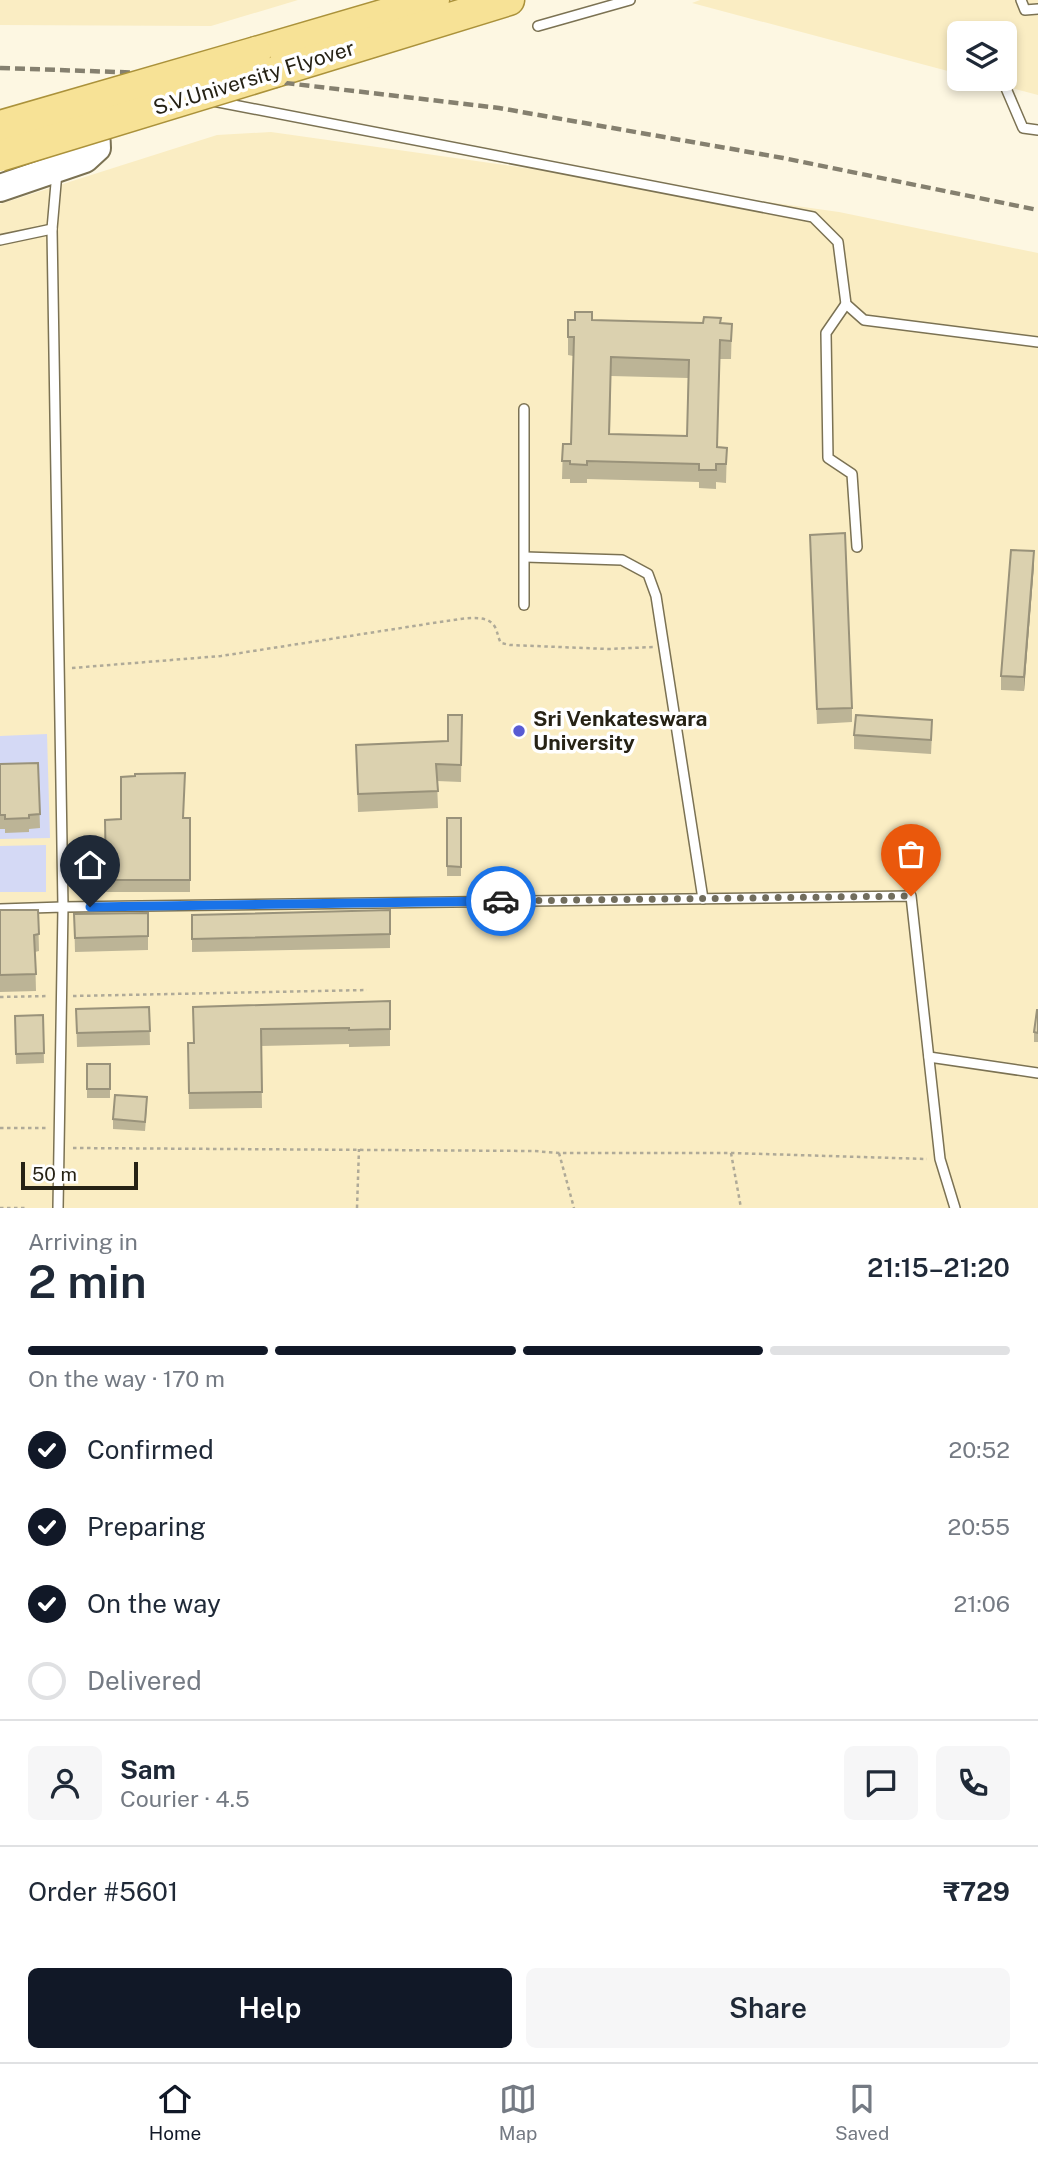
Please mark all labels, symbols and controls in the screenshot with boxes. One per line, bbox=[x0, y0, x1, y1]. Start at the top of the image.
map controls bbox=[947, 21, 1017, 91]
button: layers bbox=[947, 21, 1017, 91]
street label: S.V.University Flyover bbox=[150, 35, 357, 120]
place label: Sri Venkateswara University bbox=[533, 706, 708, 755]
marker: Sri Venkateswara University bbox=[511, 723, 527, 739]
pin bbox=[881, 824, 941, 896]
pin bbox=[60, 835, 120, 907]
icon: bag bbox=[892, 835, 930, 873]
icon: home bbox=[71, 846, 109, 884]
courier bbox=[466, 866, 536, 936]
icon: car bbox=[482, 882, 520, 920]
scale bar bbox=[21, 1159, 138, 1191]
text: 50 m bbox=[32, 1163, 77, 1185]
text: Arriving in bbox=[28, 1228, 138, 1255]
text: 21:15–21:20 bbox=[867, 1252, 1010, 1283]
text: 2 min bbox=[28, 1254, 147, 1308]
text: On the way · 170 m bbox=[28, 1365, 225, 1392]
icon: check bbox=[28, 1431, 66, 1469]
text: Confirmed bbox=[87, 1434, 214, 1465]
text: 20:52 bbox=[949, 1436, 1010, 1463]
icon: check bbox=[28, 1508, 66, 1546]
text: Preparing bbox=[87, 1511, 206, 1542]
text: 20:55 bbox=[948, 1513, 1010, 1540]
icon: check bbox=[28, 1585, 66, 1623]
text: On the way bbox=[87, 1588, 221, 1619]
text: 21:06 bbox=[954, 1590, 1010, 1617]
text: Delivered bbox=[87, 1665, 202, 1696]
button: person bbox=[28, 1746, 102, 1820]
button: chat bbox=[844, 1746, 918, 1820]
button: phone bbox=[936, 1746, 1010, 1820]
text: Sam bbox=[120, 1754, 176, 1785]
text: Courier · 4.5 bbox=[120, 1785, 250, 1812]
text: Order #5601 bbox=[28, 1876, 178, 1907]
text: ₹729 bbox=[943, 1876, 1010, 1907]
button: Help bbox=[28, 1968, 512, 2048]
button: Share bbox=[526, 1968, 1010, 2048]
tab: Home bbox=[149, 2080, 201, 2144]
tab: Map bbox=[499, 2080, 537, 2144]
tab: Saved bbox=[835, 2080, 889, 2144]

